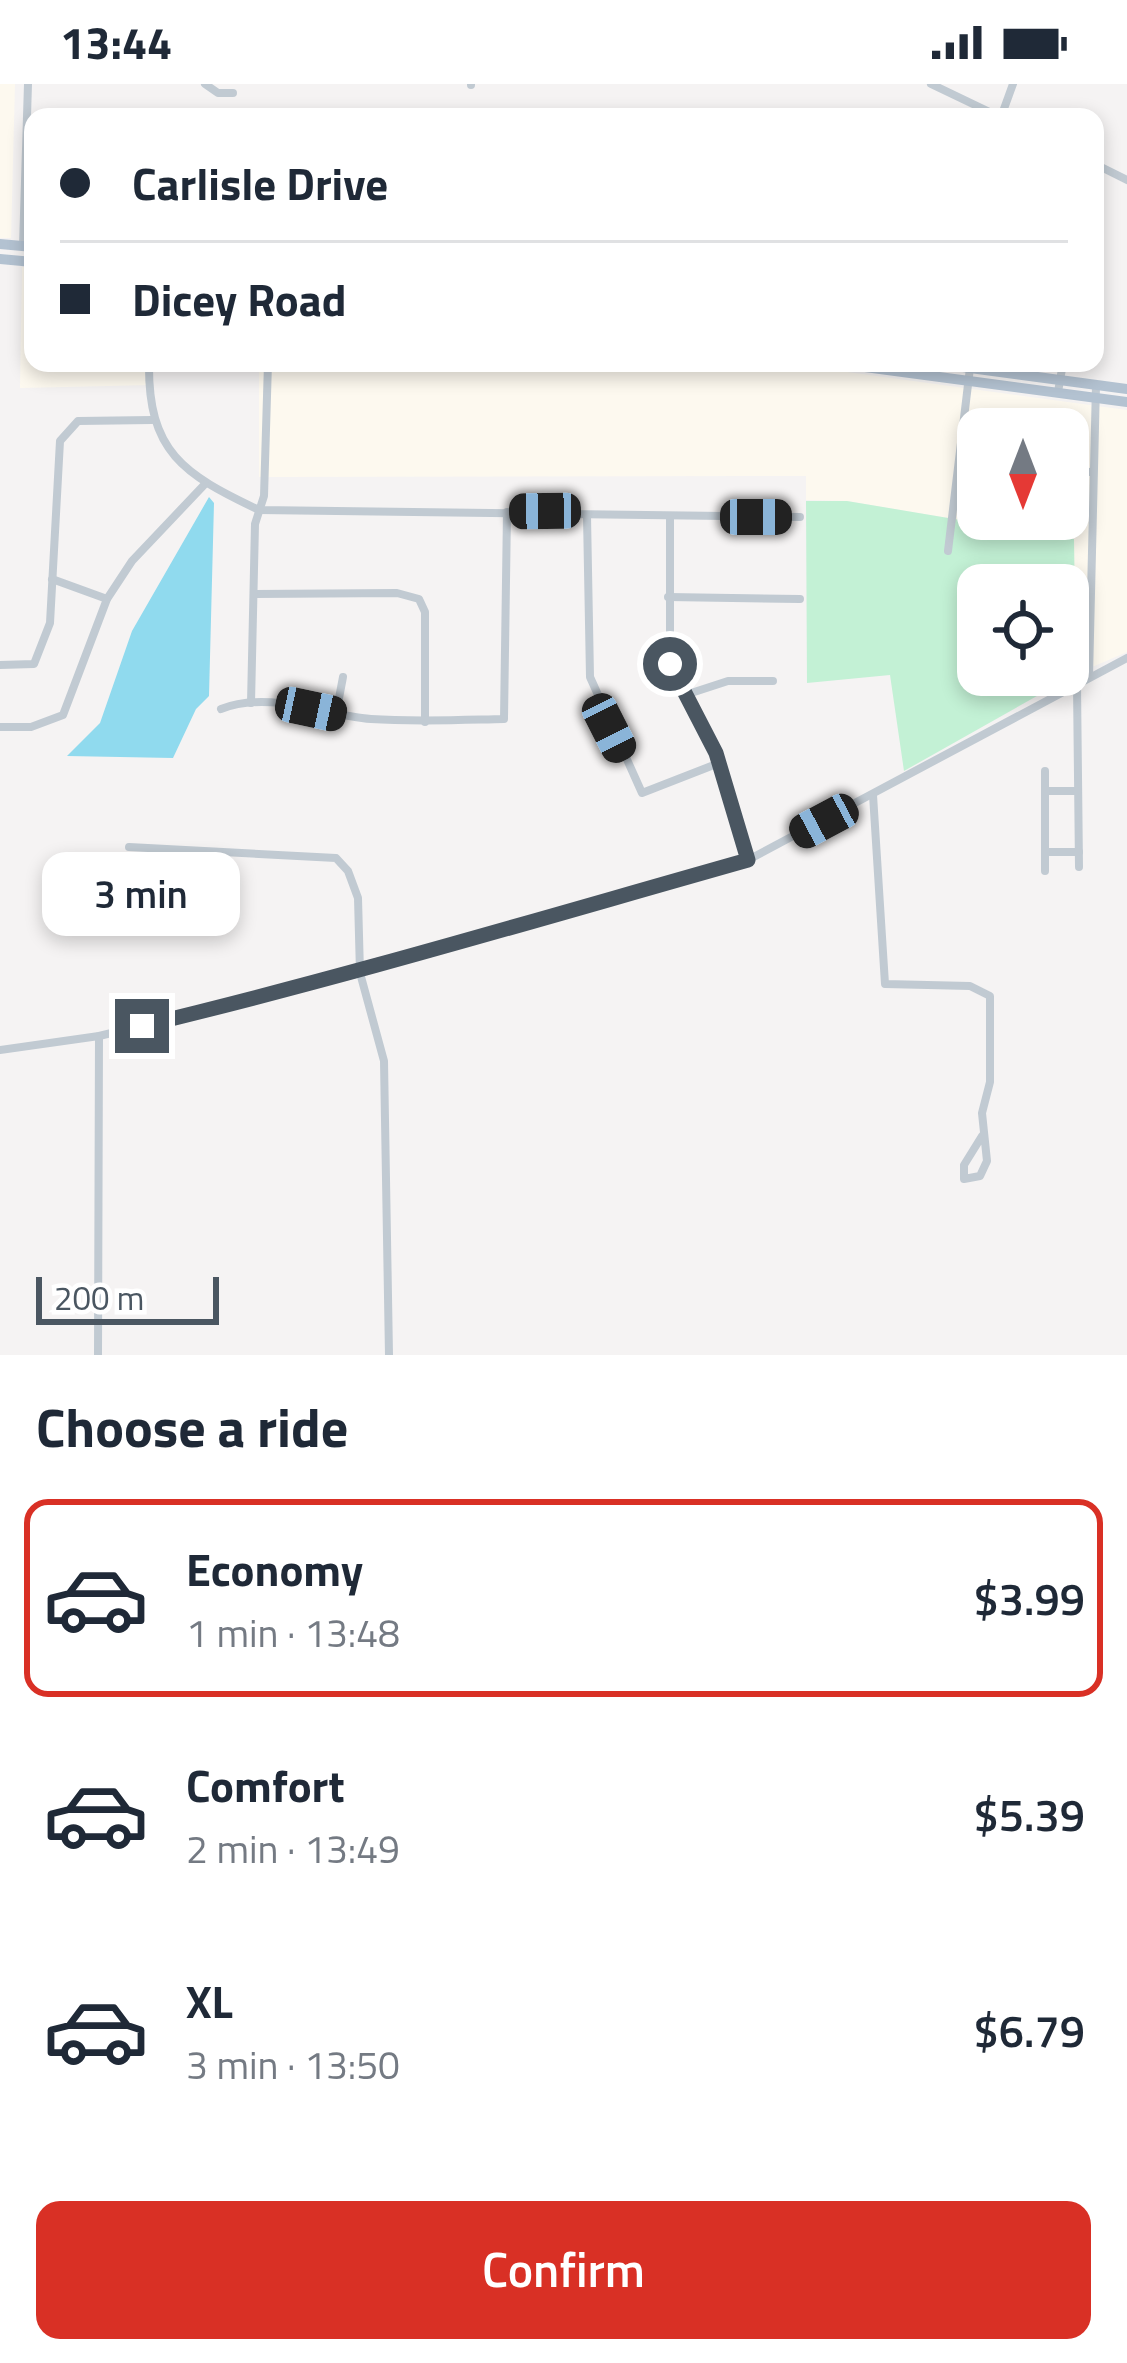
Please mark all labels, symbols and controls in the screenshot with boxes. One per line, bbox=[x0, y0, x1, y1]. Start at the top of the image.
text: 13:44 bbox=[60, 8, 172, 76]
text: Carlisle Drive bbox=[132, 149, 388, 217]
text: Dicey Road bbox=[132, 265, 346, 333]
north arrow bbox=[957, 408, 1089, 540]
map controls bbox=[957, 408, 1089, 696]
car bbox=[509, 492, 581, 530]
car bbox=[720, 499, 792, 535]
button: locate bbox=[957, 564, 1089, 696]
route start bbox=[643, 637, 697, 691]
car bbox=[272, 684, 350, 734]
car bbox=[577, 688, 641, 768]
car bbox=[784, 788, 864, 854]
callout: 3 min bbox=[43, 852, 241, 936]
text: 3 min bbox=[94, 864, 188, 923]
route end bbox=[115, 999, 169, 1053]
scale bar bbox=[36, 1271, 219, 1324]
text: 200 m bbox=[54, 1273, 144, 1323]
text: Choose a ride bbox=[36, 1386, 348, 1468]
text: Economy bbox=[186, 1535, 363, 1603]
icon: car bbox=[42, 1544, 150, 1652]
text: $3.99 bbox=[973, 1564, 1085, 1632]
text: 1 min · 13:48 bbox=[186, 1603, 400, 1662]
text: Comfort bbox=[186, 1751, 345, 1819]
icon: car bbox=[42, 1760, 150, 1868]
text: $5.39 bbox=[973, 1780, 1085, 1848]
text: 2 min · 13:49 bbox=[186, 1819, 400, 1878]
text: XL bbox=[186, 1967, 233, 2035]
icon: car bbox=[42, 1976, 150, 2084]
text: $6.79 bbox=[973, 1996, 1085, 2064]
text: 3 min · 13:50 bbox=[186, 2035, 400, 2094]
button: Confirm bbox=[36, 2201, 1091, 2339]

